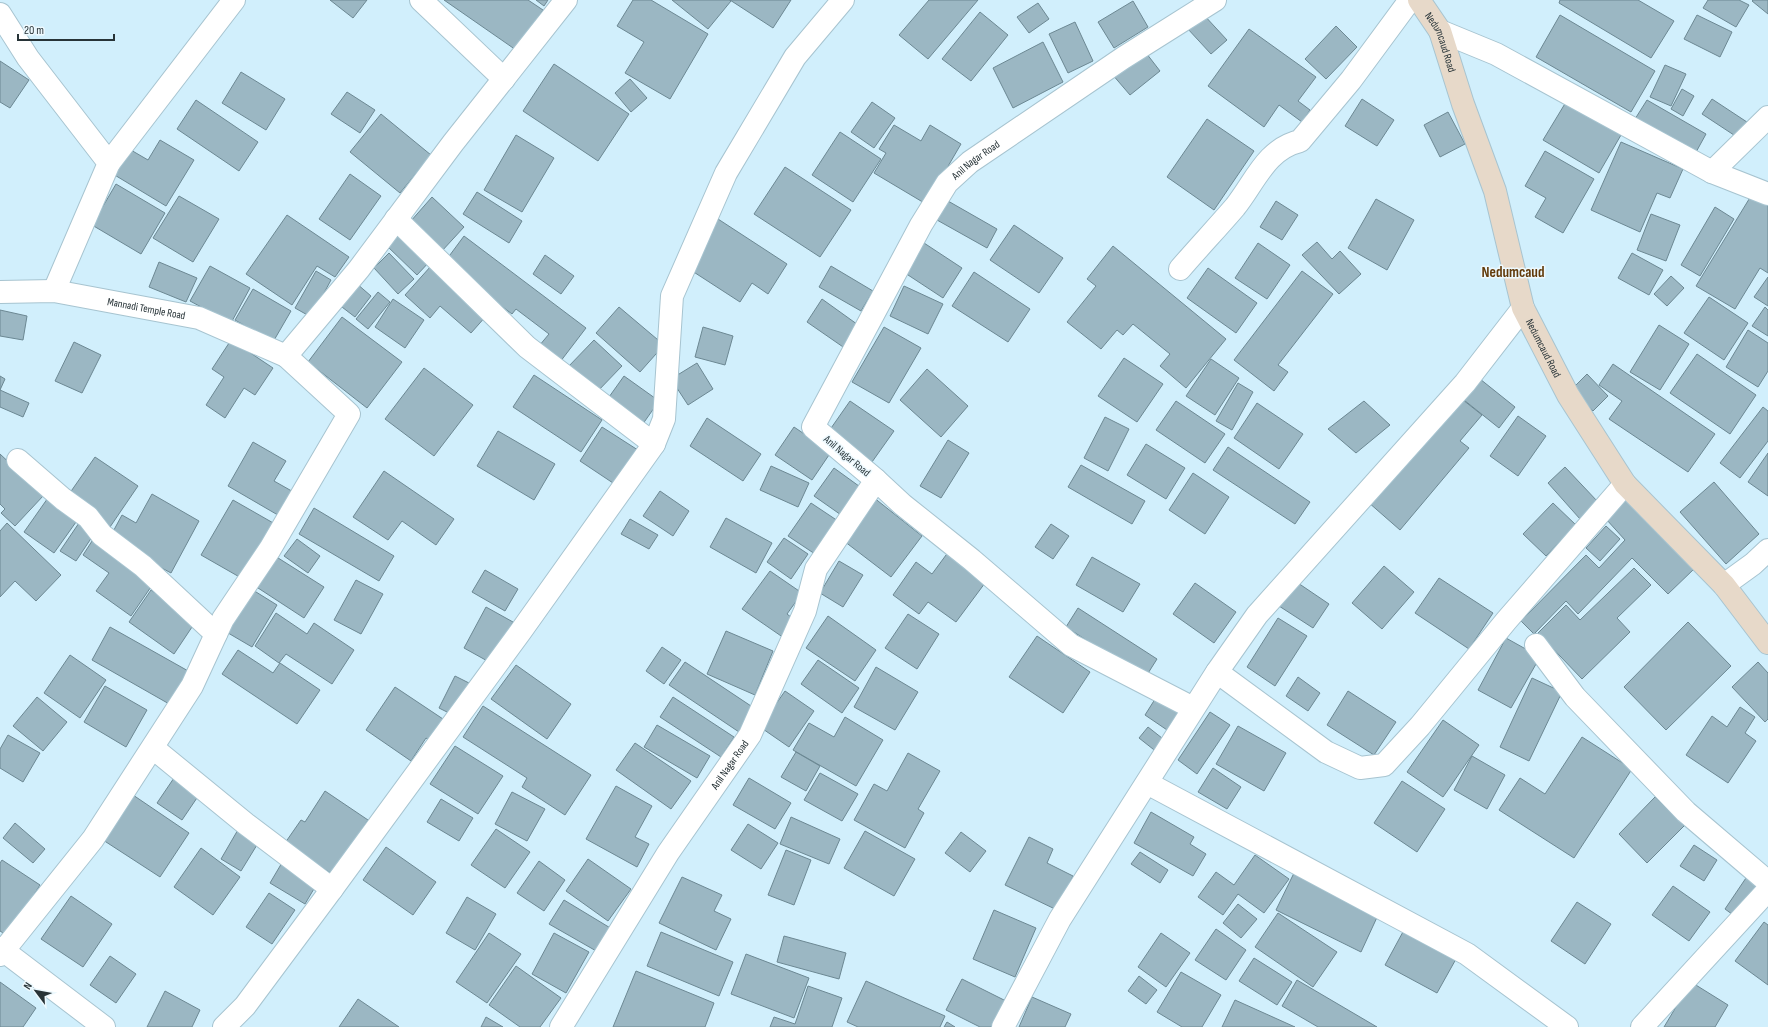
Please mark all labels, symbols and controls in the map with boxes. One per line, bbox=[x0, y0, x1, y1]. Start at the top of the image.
street label: Nedumcaud Road bbox=[1423, 10, 1459, 74]
scale bar bbox=[18, 16, 114, 42]
text: 20 m bbox=[24, 23, 44, 38]
street label: Anil Nagar Road bbox=[948, 137, 1002, 183]
district label: Nedumcaud bbox=[1482, 263, 1544, 282]
street label: Mannadi Temple Road bbox=[106, 295, 187, 322]
street label: Nedumcaud Road bbox=[1523, 317, 1564, 380]
street label: Anil Nagar Road bbox=[820, 432, 873, 480]
street label: Anil Nagar Road bbox=[707, 737, 751, 793]
north arrow bbox=[16, 971, 56, 1011]
text: N bbox=[21, 980, 35, 992]

